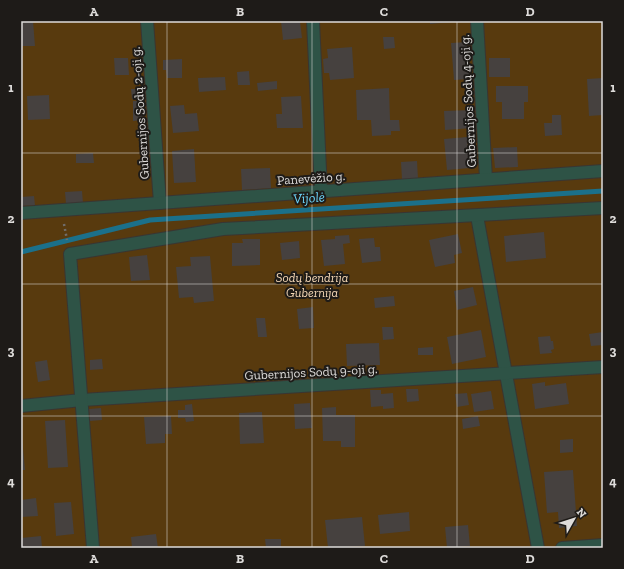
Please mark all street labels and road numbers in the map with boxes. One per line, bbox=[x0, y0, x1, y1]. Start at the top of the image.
street label: Gubernijos Sodų 4-oji g. bbox=[457, 34, 480, 168]
street label: Gubernijos Sodų 2-oji g. bbox=[128, 46, 153, 180]
street label: Panevėžio g. bbox=[276, 168, 346, 188]
street label: Gubernijos Sodų 9-oji g. bbox=[244, 361, 378, 384]

